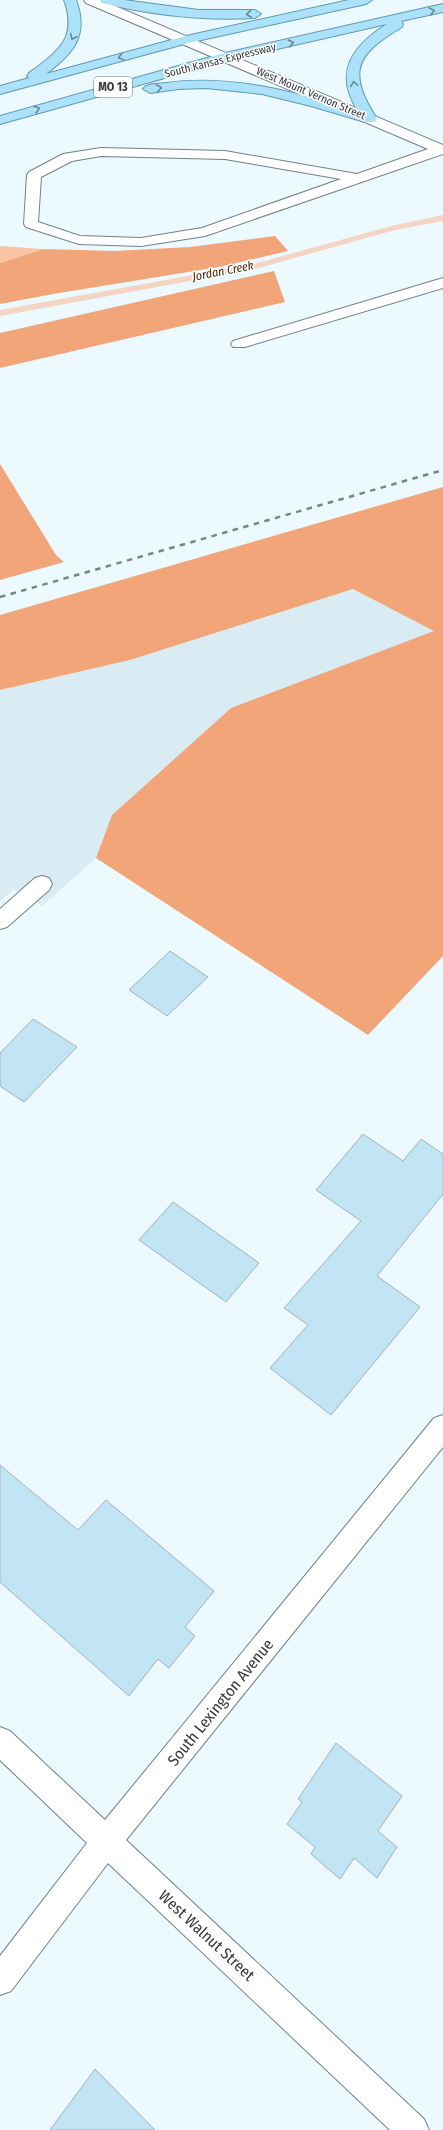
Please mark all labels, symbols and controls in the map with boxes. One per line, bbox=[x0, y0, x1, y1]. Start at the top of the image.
one-way arrow bbox=[429, 7, 435, 15]
one-way arrow bbox=[246, 9, 252, 18]
one-way arrow bbox=[70, 32, 78, 40]
one-way arrow bbox=[288, 39, 294, 47]
street label: South Kansas Expressway bbox=[163, 40, 277, 81]
one-way arrow bbox=[117, 52, 124, 60]
street label: West Mount Vernon Street bbox=[254, 65, 368, 123]
road number: MO 13 bbox=[94, 77, 132, 97]
one-way arrow bbox=[350, 81, 359, 87]
one-way arrow bbox=[156, 84, 162, 93]
one-way arrow bbox=[34, 105, 41, 114]
water label: Jordan Creek bbox=[190, 258, 255, 284]
street label: South Lexington Avenue bbox=[164, 1635, 277, 1769]
street label: West Walnut Street bbox=[155, 1886, 259, 1985]

